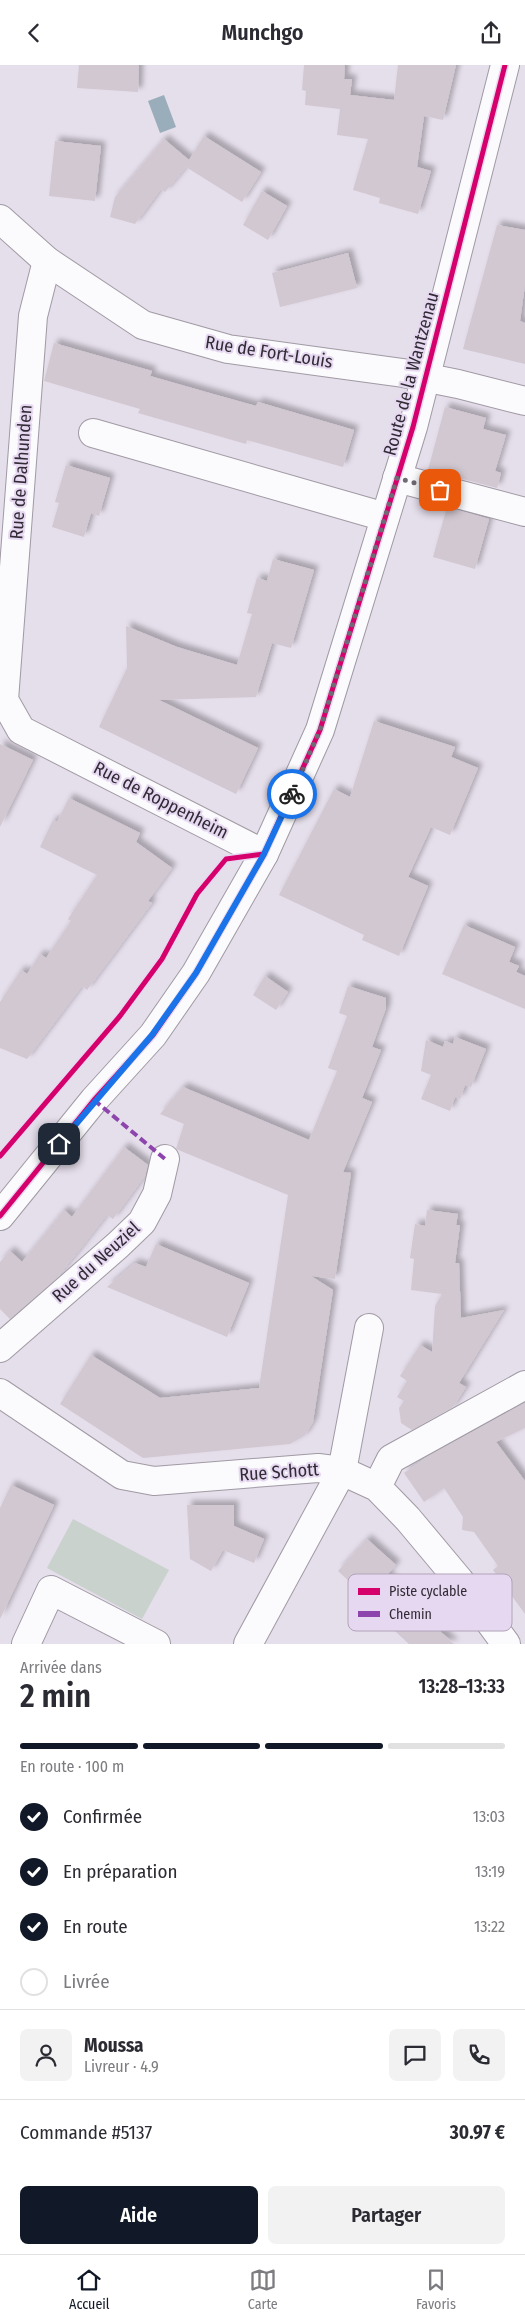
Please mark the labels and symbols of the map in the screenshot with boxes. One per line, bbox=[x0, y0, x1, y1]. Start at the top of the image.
street label: Route de la Wantzenau bbox=[379, 290, 443, 458]
street label: Rue de Fort-Louis bbox=[204, 331, 335, 373]
street label: Rue de Dalhunden bbox=[5, 404, 37, 540]
pin bbox=[419, 469, 461, 511]
street label: Rue de Roppenheim bbox=[90, 757, 232, 843]
courier bbox=[267, 769, 317, 819]
pin bbox=[38, 1123, 80, 1165]
street label: Rue du Neuziel bbox=[48, 1217, 144, 1307]
street label: Rue Schott bbox=[238, 1458, 320, 1486]
legend bbox=[348, 1574, 512, 1631]
text: Piste cyclable bbox=[389, 1583, 467, 1600]
text: Chemin bbox=[389, 1606, 432, 1623]

